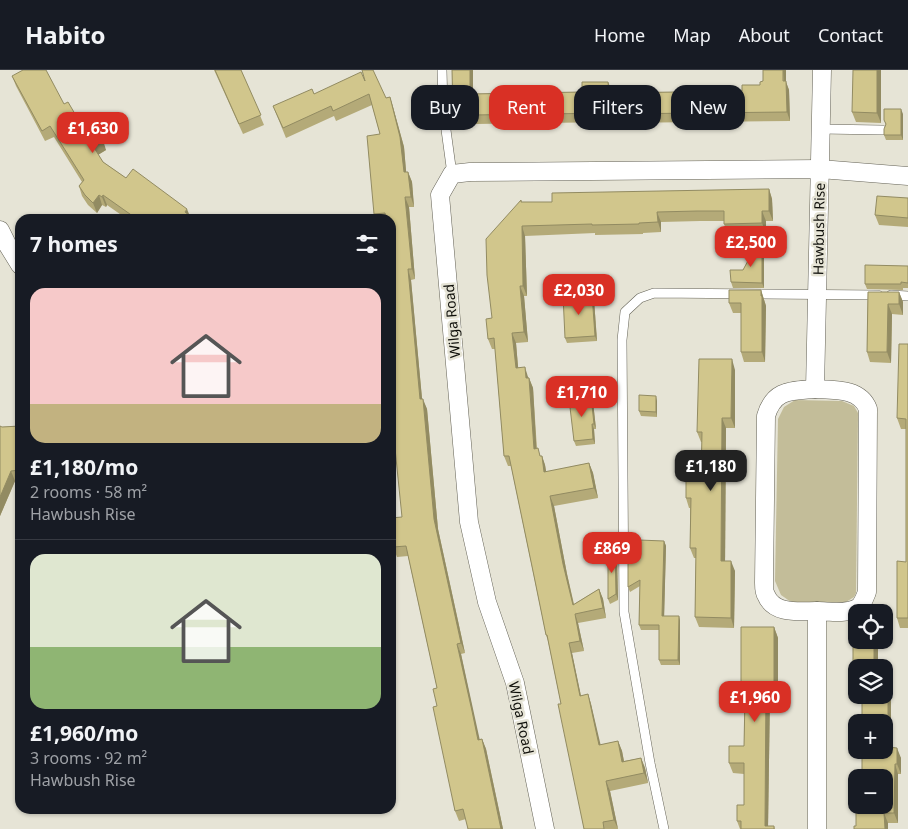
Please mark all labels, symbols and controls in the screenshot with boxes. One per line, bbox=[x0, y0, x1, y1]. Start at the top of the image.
text: Habito bbox=[25, 18, 106, 51]
text: Home bbox=[594, 23, 645, 47]
text: Map bbox=[673, 23, 711, 47]
text: About bbox=[739, 23, 790, 47]
text: Contact bbox=[818, 23, 883, 47]
chip: Buy bbox=[411, 85, 479, 130]
chip: Rent bbox=[489, 85, 564, 130]
chip: Filters bbox=[574, 85, 661, 130]
chip: New bbox=[671, 85, 745, 130]
pin: £1,630 bbox=[52, 112, 134, 154]
text: £1,630 bbox=[68, 117, 118, 139]
street label: Hawbush Rise bbox=[808, 183, 829, 275]
pin: £2,500 bbox=[710, 226, 792, 268]
text: 7 homes bbox=[30, 230, 118, 258]
icon: filters bbox=[353, 230, 381, 258]
text: £2,500 bbox=[726, 231, 776, 253]
pin: £2,030 bbox=[538, 274, 620, 316]
text: £2,030 bbox=[554, 279, 604, 301]
street label: Wilga Road bbox=[439, 283, 464, 359]
icon: home bbox=[161, 321, 251, 411]
pin: £1,710 bbox=[541, 376, 623, 418]
text: £1,710 bbox=[557, 381, 607, 403]
pin: £1,180 bbox=[670, 450, 752, 492]
text: £1,180/mo bbox=[30, 453, 138, 481]
text: £1,180 bbox=[686, 455, 736, 477]
text: 2 rooms · 58 m² bbox=[30, 481, 147, 503]
text: Hawbush Rise bbox=[30, 503, 136, 525]
pin: £869 bbox=[582, 532, 642, 574]
text: £869 bbox=[594, 537, 630, 559]
icon: home bbox=[161, 586, 251, 676]
map controls bbox=[848, 604, 893, 814]
button: locate bbox=[848, 604, 893, 649]
button: layers bbox=[848, 659, 893, 704]
street label: Wilga Road bbox=[505, 680, 538, 756]
pin: £1,960 bbox=[714, 680, 796, 723]
text: £1,960 bbox=[730, 686, 780, 708]
button: + bbox=[848, 714, 893, 759]
text: £1,960/mo bbox=[30, 719, 138, 747]
text: 3 rooms · 92 m² bbox=[30, 747, 147, 769]
text: Hawbush Rise bbox=[30, 769, 136, 791]
button: − bbox=[848, 769, 893, 814]

